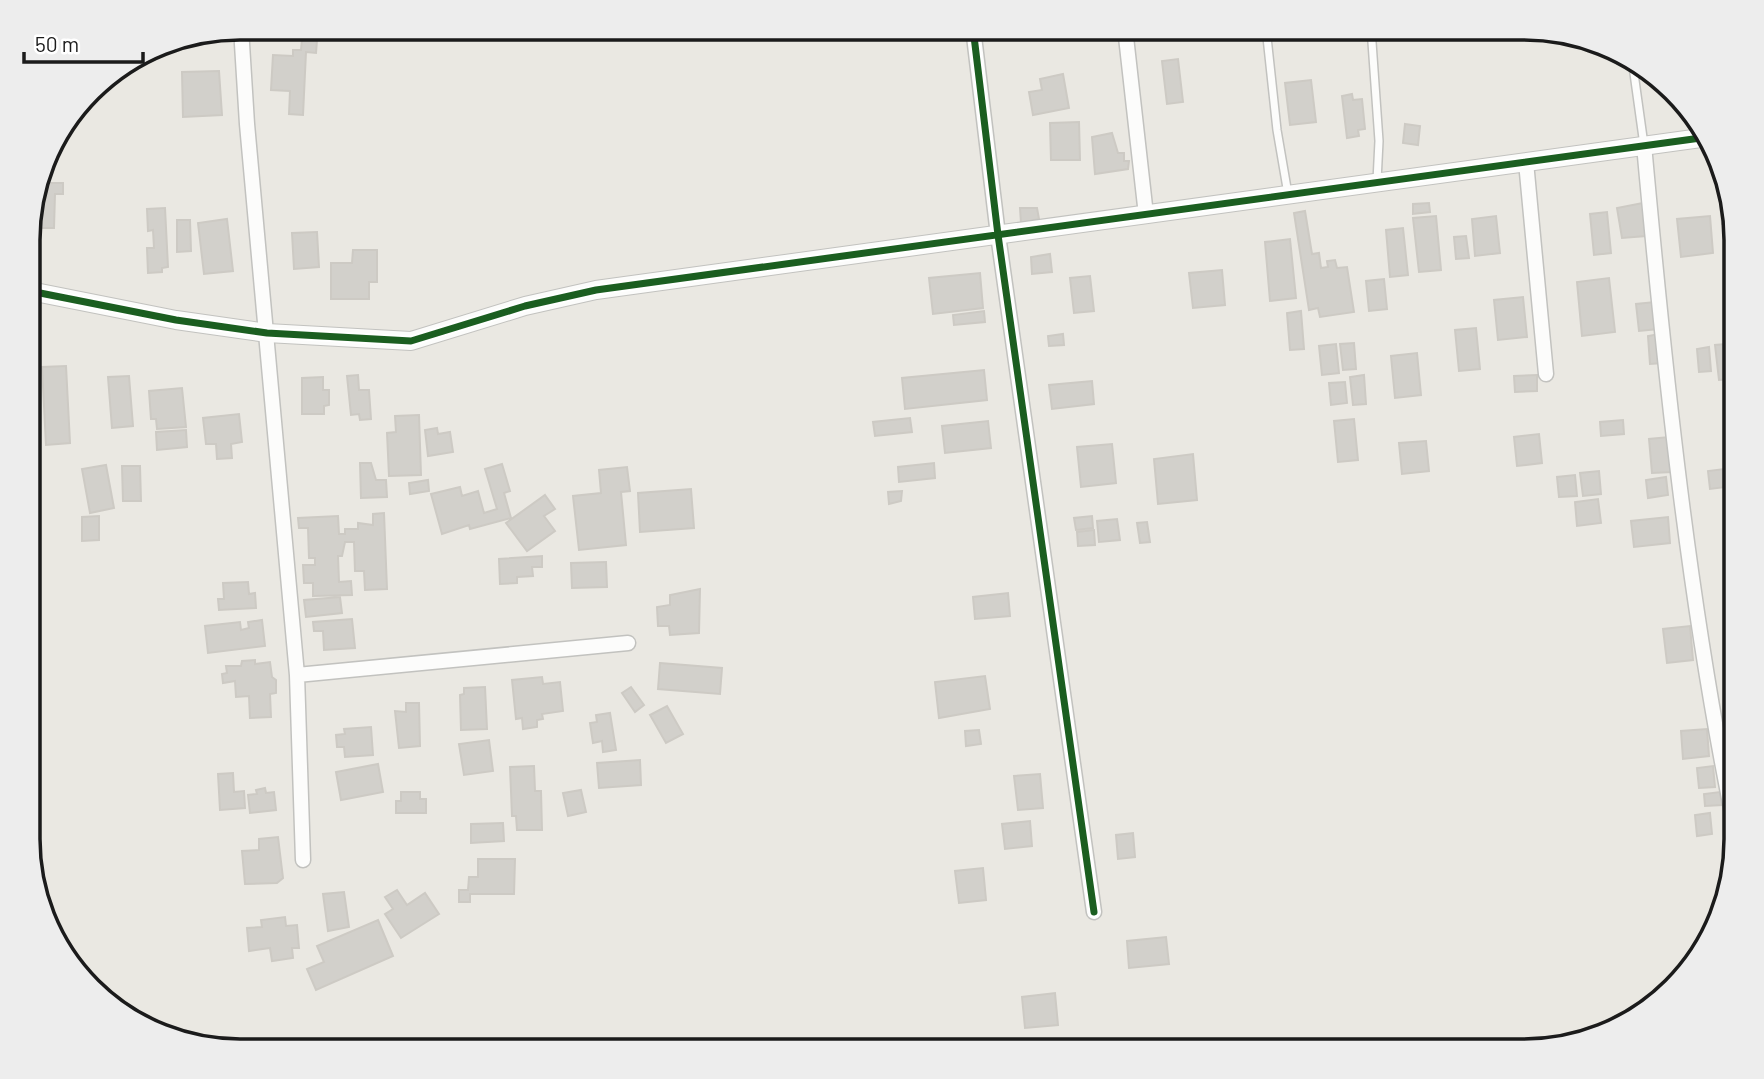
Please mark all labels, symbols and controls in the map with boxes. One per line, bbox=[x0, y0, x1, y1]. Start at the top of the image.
scale bar bbox=[24, 21, 144, 65]
text: 50 m bbox=[35, 31, 79, 56]

